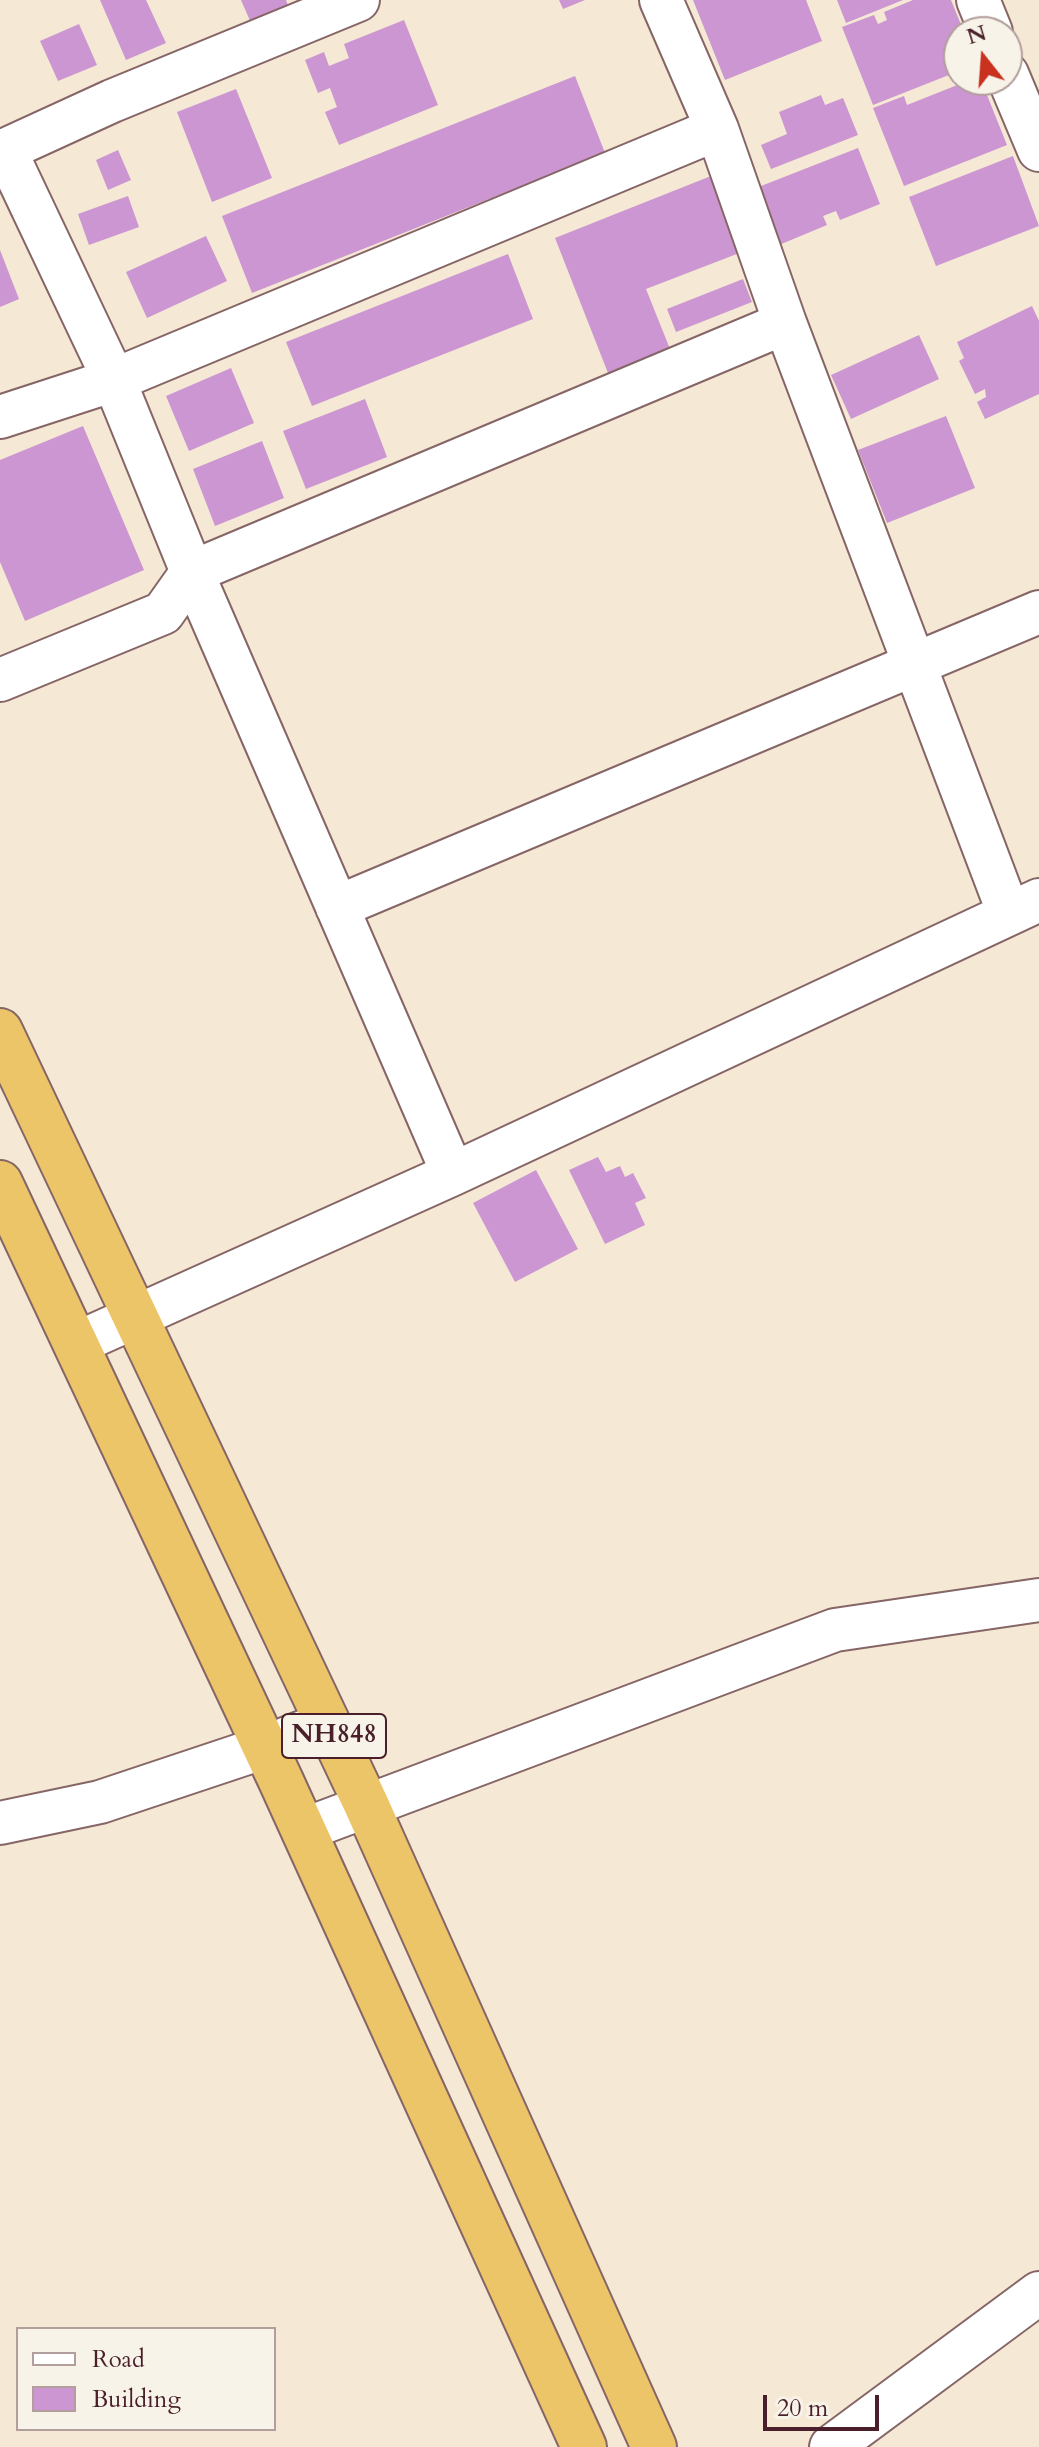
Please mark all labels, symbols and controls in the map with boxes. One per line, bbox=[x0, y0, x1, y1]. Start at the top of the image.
north arrow bbox=[943, 16, 1023, 96]
text: N bbox=[963, 18, 990, 52]
road number: NH848 bbox=[282, 1714, 386, 1758]
legend bbox=[16, 2327, 276, 2431]
text: Road bbox=[92, 2343, 145, 2376]
scale bar bbox=[767, 2379, 883, 2429]
text: Building bbox=[92, 2383, 181, 2416]
text: 20 m bbox=[777, 2392, 828, 2425]

